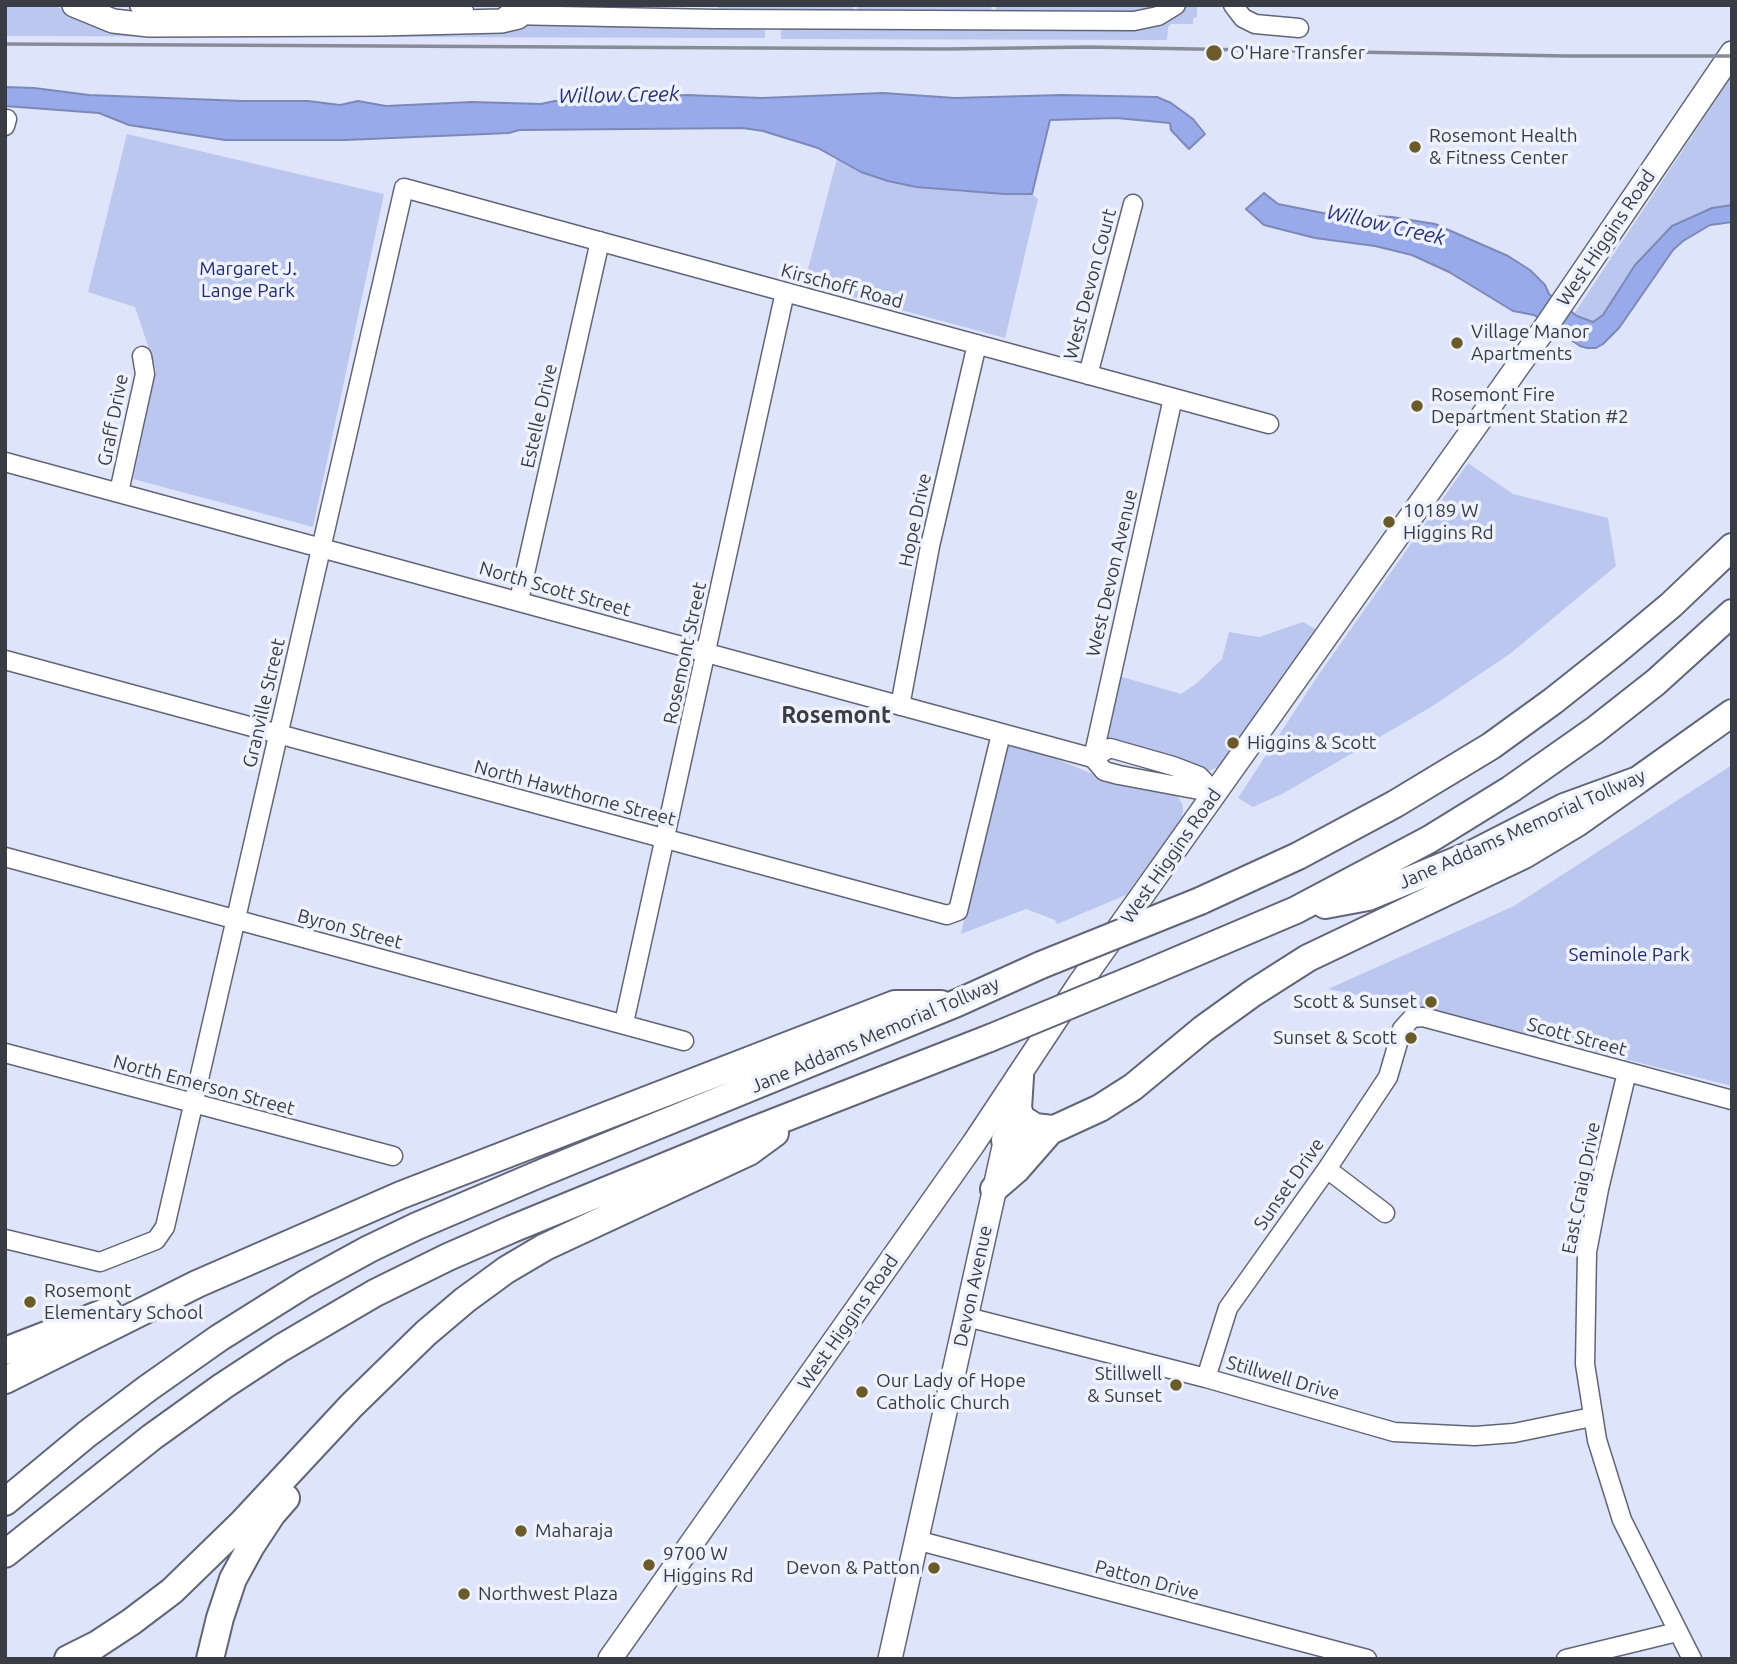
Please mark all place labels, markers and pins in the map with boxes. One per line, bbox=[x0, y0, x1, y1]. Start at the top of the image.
place label: O'Hare Transfer bbox=[1230, 42, 1365, 64]
marker: O'Hare Transfer bbox=[1204, 43, 1224, 63]
place label: Rosemont Health & Fitness Center bbox=[1429, 125, 1578, 169]
marker: Rosemont Health & Fitness Center bbox=[1407, 139, 1423, 155]
place label: Village Manor Apartments bbox=[1471, 321, 1589, 365]
marker: Village Manor Apartments bbox=[1449, 335, 1465, 351]
place label: Rosemont Fire Department Station #2 bbox=[1431, 384, 1629, 428]
marker: Rosemont Fire Department Station #2 bbox=[1409, 398, 1425, 414]
place label: 10189 W Higgins Rd bbox=[1403, 500, 1494, 544]
marker: 10189 W Higgins Rd bbox=[1381, 514, 1397, 530]
place label: Higgins & Scott bbox=[1247, 732, 1376, 754]
marker: Higgins & Scott bbox=[1225, 735, 1241, 751]
place label: Scott & Sunset bbox=[1293, 991, 1417, 1013]
marker: Scott & Sunset bbox=[1423, 994, 1439, 1010]
place label: Sunset & Scott bbox=[1273, 1027, 1397, 1049]
marker: Sunset & Scott bbox=[1403, 1030, 1419, 1046]
place label: Rosemont Elementary School bbox=[44, 1280, 203, 1324]
marker: Rosemont Elementary School bbox=[22, 1294, 38, 1310]
place label: Stillwell & Sunset bbox=[1087, 1363, 1162, 1407]
place label: Our Lady of Hope Catholic Church bbox=[876, 1370, 1026, 1414]
marker: Stillwell & Sunset bbox=[1168, 1377, 1184, 1393]
marker: Our Lady of Hope Catholic Church bbox=[854, 1384, 870, 1400]
place label: Maharaja bbox=[535, 1520, 613, 1542]
marker: Maharaja bbox=[513, 1523, 529, 1539]
place label: 9700 W Higgins Rd bbox=[663, 1543, 754, 1587]
marker: 9700 W Higgins Rd bbox=[641, 1557, 657, 1573]
place label: Devon & Patton bbox=[786, 1557, 920, 1579]
marker: Devon & Patton bbox=[926, 1560, 942, 1576]
place label: Northwest Plaza bbox=[478, 1583, 618, 1605]
marker: Northwest Plaza bbox=[456, 1586, 472, 1602]

